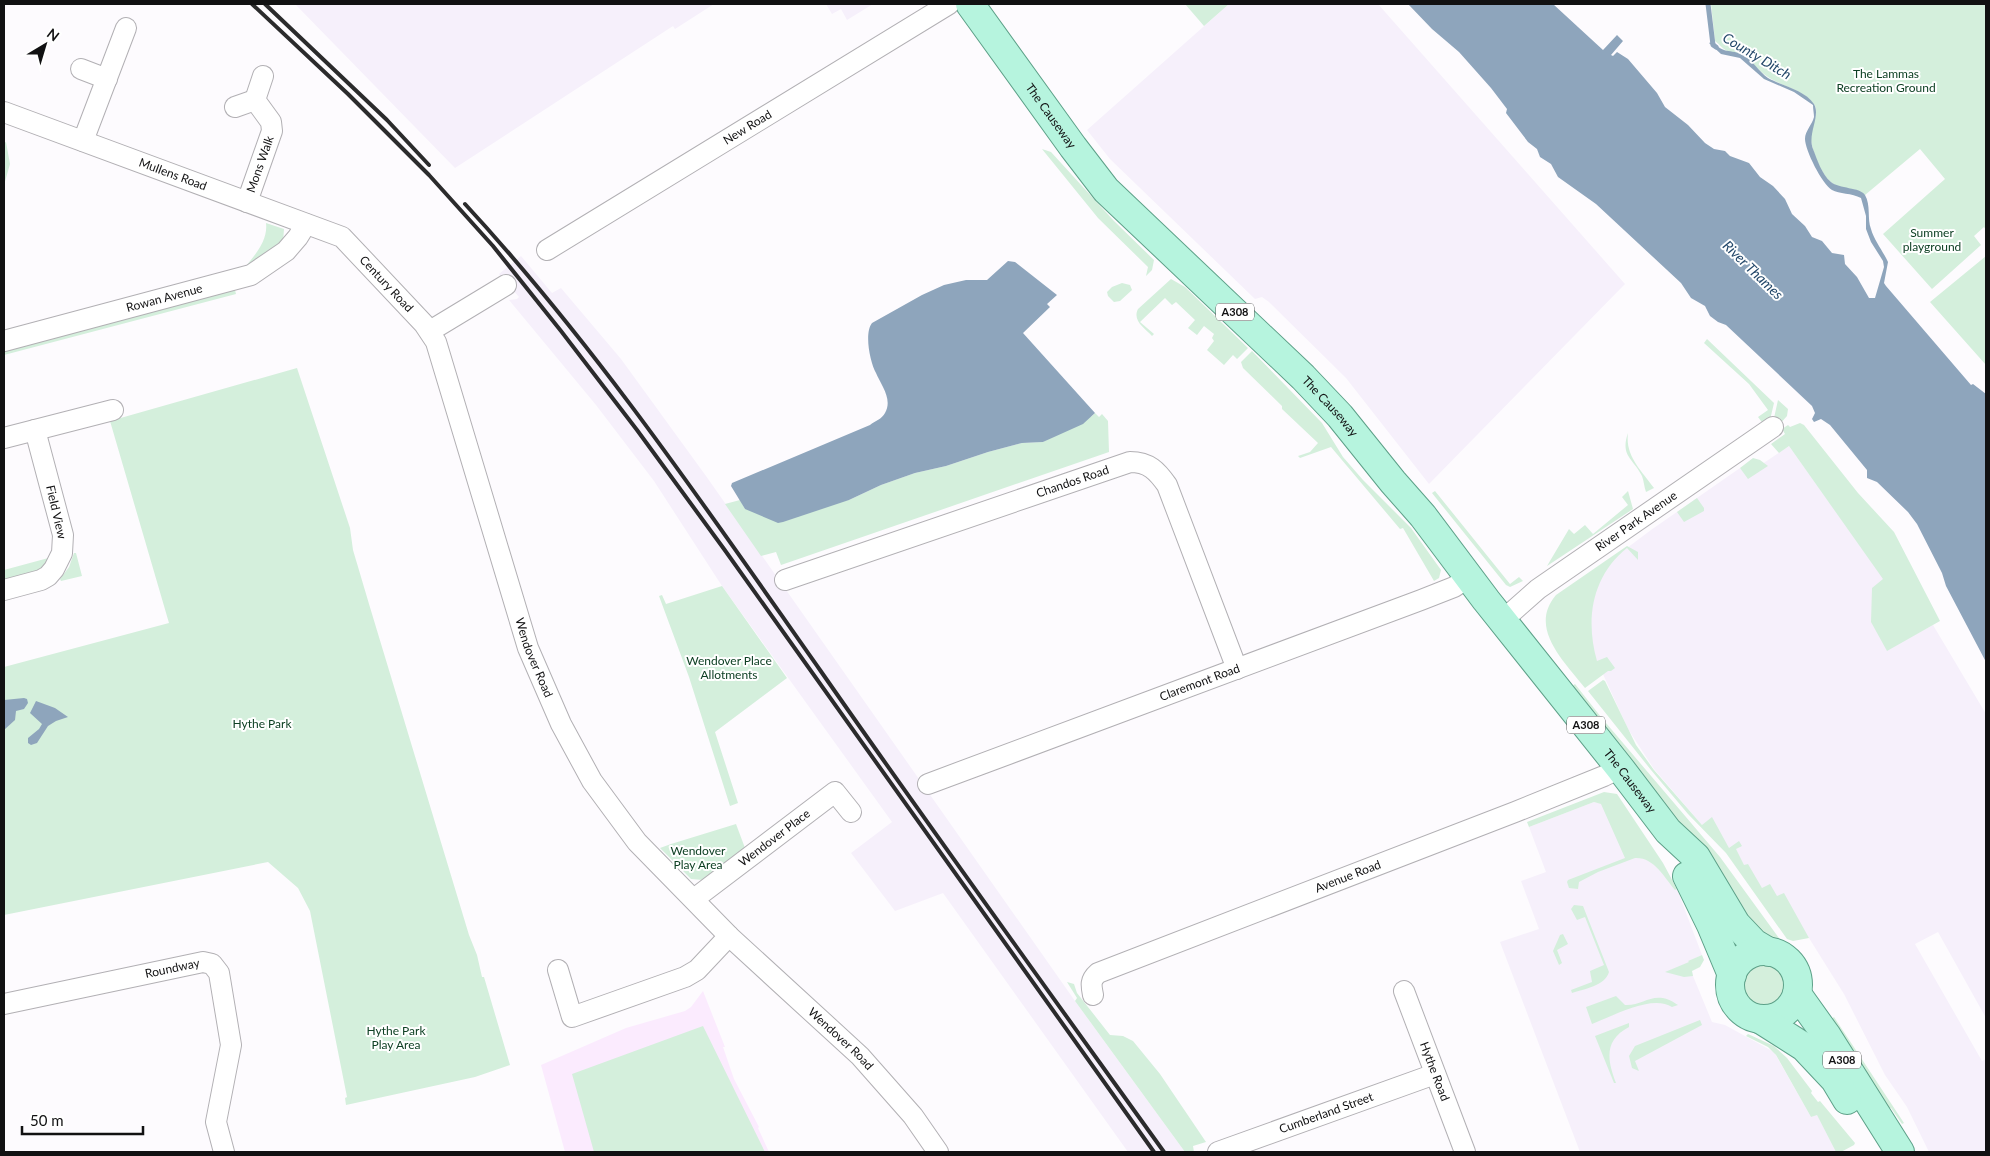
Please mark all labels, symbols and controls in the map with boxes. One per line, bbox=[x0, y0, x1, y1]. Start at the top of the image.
north arrow bbox=[20, 20, 70, 70]
text: N bbox=[44, 24, 63, 44]
water label: County Ditch bbox=[1720, 29, 1795, 83]
park label: The Lammas Recreation Ground bbox=[1836, 66, 1936, 95]
street label: The Causeway bbox=[1023, 80, 1080, 152]
street label: New Road bbox=[720, 106, 774, 147]
street label: Mons Walk bbox=[243, 133, 277, 195]
street label: Mullens Road bbox=[137, 155, 209, 193]
park label: Summer playground bbox=[1903, 225, 1961, 254]
water label: River Thames bbox=[1720, 237, 1787, 303]
street label: Century Road bbox=[357, 252, 417, 315]
street label: Rowan Avenue bbox=[124, 280, 204, 315]
road number: A308 bbox=[1216, 304, 1254, 320]
street label: The Causeway bbox=[1299, 373, 1362, 440]
street label: Chandos Road bbox=[1034, 462, 1111, 501]
street label: Field View bbox=[43, 483, 70, 541]
street label: River Park Avenue bbox=[1592, 488, 1680, 554]
street label: Wendover Road bbox=[512, 616, 556, 700]
park label: Wendover Place Allotments bbox=[686, 653, 772, 682]
street label: Claremont Road bbox=[1157, 660, 1242, 704]
park label: Hythe Park bbox=[232, 716, 292, 731]
road number: A308 bbox=[1567, 716, 1605, 734]
street label: The Causeway bbox=[1601, 746, 1660, 816]
street label: Wendover Place bbox=[735, 806, 813, 869]
park label: Wendover Play Area bbox=[671, 843, 726, 872]
street label: Avenue Road bbox=[1313, 857, 1383, 896]
street label: Roundway bbox=[144, 955, 202, 981]
street label: Wendover Road bbox=[805, 1004, 877, 1073]
park label: Hythe Park Play Area bbox=[366, 1023, 426, 1052]
street label: Hythe Road bbox=[1417, 1039, 1453, 1103]
road number: A308 bbox=[1823, 1052, 1861, 1068]
street label: Cumberland Street bbox=[1277, 1089, 1376, 1136]
scale bar bbox=[22, 1104, 144, 1136]
text: 50 m bbox=[30, 1111, 64, 1129]

